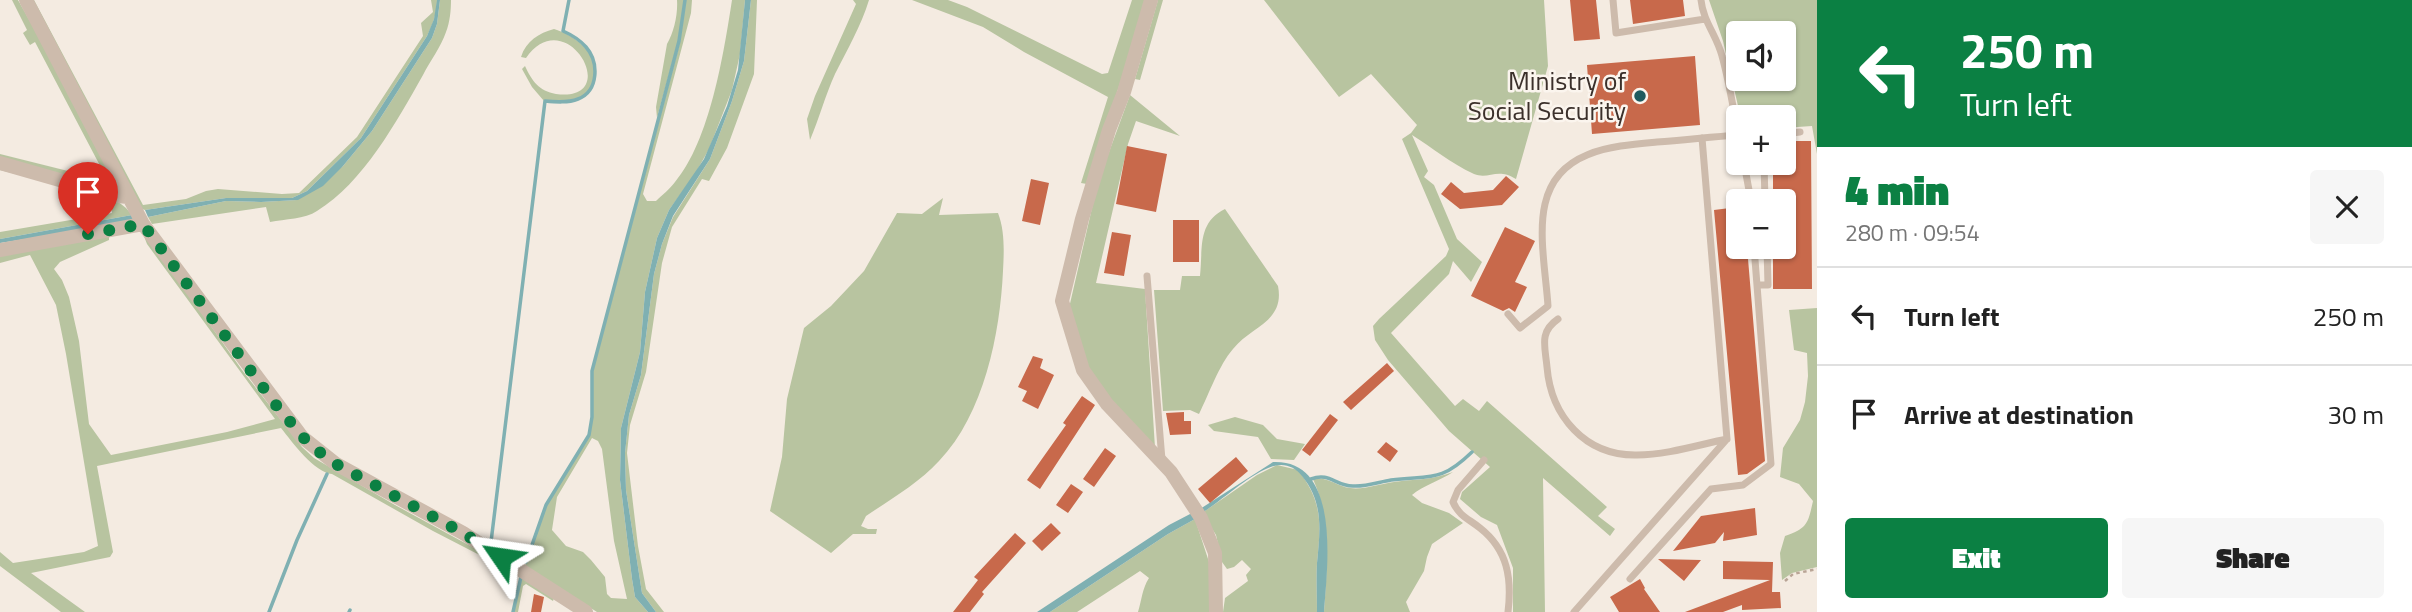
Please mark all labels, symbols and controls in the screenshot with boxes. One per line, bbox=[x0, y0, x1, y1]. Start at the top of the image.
text: 250 m bbox=[1960, 12, 2094, 87]
map controls bbox=[1726, 21, 1796, 259]
button: sound bbox=[1726, 21, 1796, 91]
icon: left bbox=[1845, 28, 1936, 119]
place label: Ministry of Social Security bbox=[1468, 61, 1626, 130]
text: Turn left bbox=[1960, 80, 2072, 128]
marker: Ministry of Social Security bbox=[1632, 88, 1648, 104]
button: + bbox=[1726, 105, 1796, 175]
text: 4 min bbox=[1845, 157, 1949, 221]
pin bbox=[58, 162, 118, 234]
button: close bbox=[2310, 170, 2384, 244]
icon: arrive bbox=[69, 173, 107, 211]
button: − bbox=[1726, 189, 1796, 259]
text: 280 m · 09:54 bbox=[1845, 215, 1980, 250]
icon: left bbox=[1845, 297, 1883, 335]
text: Turn left bbox=[1904, 297, 1999, 336]
text: 250 m bbox=[2313, 297, 2384, 336]
icon: arrive bbox=[1845, 395, 1883, 433]
text: Arrive at destination bbox=[1904, 395, 2134, 434]
text: 30 m bbox=[2327, 395, 2384, 434]
button: Exit bbox=[1845, 518, 2108, 598]
button: Share bbox=[2122, 518, 2384, 598]
position arrow bbox=[464, 520, 538, 594]

